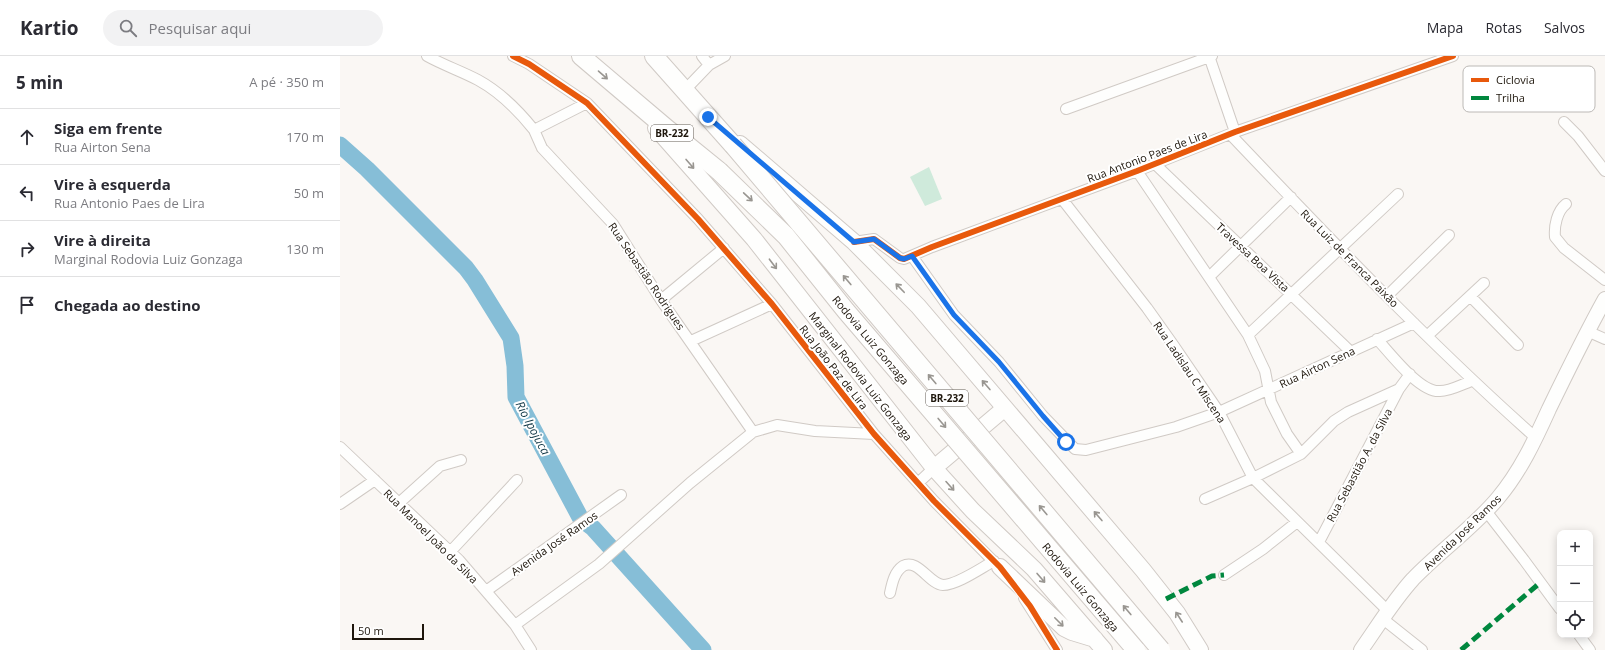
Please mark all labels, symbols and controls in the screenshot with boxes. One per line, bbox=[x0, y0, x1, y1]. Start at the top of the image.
search box bbox=[103, 10, 383, 46]
text: Kartio bbox=[20, 15, 79, 41]
icon: search bbox=[117, 17, 139, 39]
text: Pesquisar aqui bbox=[149, 18, 251, 38]
text: Mapa bbox=[1427, 18, 1463, 37]
text: Rotas bbox=[1485, 18, 1522, 37]
text: Salvos bbox=[1544, 18, 1585, 37]
legend bbox=[1463, 66, 1595, 112]
one-way arrow bbox=[598, 70, 608, 79]
text: 5 min bbox=[16, 71, 63, 94]
text: Ciclovia bbox=[1496, 72, 1535, 87]
text: A pé · 350 m bbox=[249, 73, 324, 91]
text: Trilha bbox=[1496, 90, 1525, 105]
route end bbox=[699, 108, 717, 126]
text: Siga em frente bbox=[54, 118, 162, 138]
road number: BR-232 bbox=[651, 125, 693, 141]
icon: ahead bbox=[16, 126, 38, 148]
street label: Rua Antonio Paes de Lira bbox=[1085, 126, 1209, 186]
text: 170 m bbox=[286, 128, 324, 146]
text: Rua Airton Sena bbox=[54, 138, 151, 156]
one-way arrow bbox=[685, 159, 694, 169]
text: Vire à esquerda bbox=[54, 174, 171, 194]
icon: left bbox=[16, 182, 38, 204]
text: 50 m bbox=[294, 184, 324, 202]
one-way arrow bbox=[742, 192, 752, 201]
text: Rua Antonio Paes de Lira bbox=[54, 194, 205, 212]
street label: Rua Luiz de Franca Paixão bbox=[1298, 206, 1403, 311]
street label: Rua Sebastião Rodrigues bbox=[605, 219, 689, 333]
street label: Travessa Boa Vista bbox=[1213, 219, 1293, 295]
text: Vire à direita bbox=[54, 230, 151, 250]
icon: right bbox=[16, 238, 38, 260]
text: 130 m bbox=[286, 240, 324, 258]
text: Marginal Rodovia Luiz Gonzaga bbox=[54, 250, 243, 268]
one-way arrow bbox=[769, 258, 777, 269]
one-way arrow bbox=[843, 275, 852, 286]
one-way arrow bbox=[895, 283, 905, 293]
street label: Rodovia Luiz Gonzaga bbox=[829, 292, 913, 388]
icon: arrive bbox=[16, 294, 38, 316]
text: Chegada ao destino bbox=[54, 295, 201, 315]
street label: Marginal Rodovia Luiz Gonzaga bbox=[806, 308, 916, 444]
street label: Rua Ladislau C Miscena bbox=[1150, 318, 1230, 426]
street label: Rua João Paz de Lira bbox=[796, 322, 872, 412]
street label: Rua Airton Sena bbox=[1277, 343, 1357, 391]
one-way arrow bbox=[927, 374, 936, 385]
one-way arrow bbox=[981, 380, 990, 391]
road number: BR-232 bbox=[926, 390, 968, 406]
water label: Rio Ipojuca bbox=[512, 398, 554, 458]
street label: Rua Sebastião A. da Silva bbox=[1323, 406, 1395, 524]
one-way arrow bbox=[937, 418, 946, 428]
route start bbox=[1057, 433, 1075, 451]
one-way arrow bbox=[945, 481, 955, 491]
street label: Rua Manoel João da Silva bbox=[381, 486, 481, 586]
street label: Avenida José Ramos bbox=[1420, 491, 1504, 573]
one-way arrow bbox=[1038, 505, 1047, 516]
street label: Avenida José Ramos bbox=[508, 507, 600, 579]
one-way arrow bbox=[1093, 511, 1102, 521]
map controls bbox=[1557, 530, 1593, 638]
button: + bbox=[1557, 530, 1593, 566]
street label: Rodovia Luiz Gonzaga bbox=[1039, 539, 1123, 635]
button: − bbox=[1557, 566, 1593, 602]
one-way arrow bbox=[1037, 573, 1046, 583]
button: locate bbox=[1557, 602, 1593, 638]
one-way arrow bbox=[1123, 604, 1132, 615]
one-way arrow bbox=[1175, 612, 1183, 623]
one-way arrow bbox=[1054, 618, 1064, 627]
scale bar bbox=[352, 622, 424, 641]
text: 50 m bbox=[358, 623, 384, 638]

